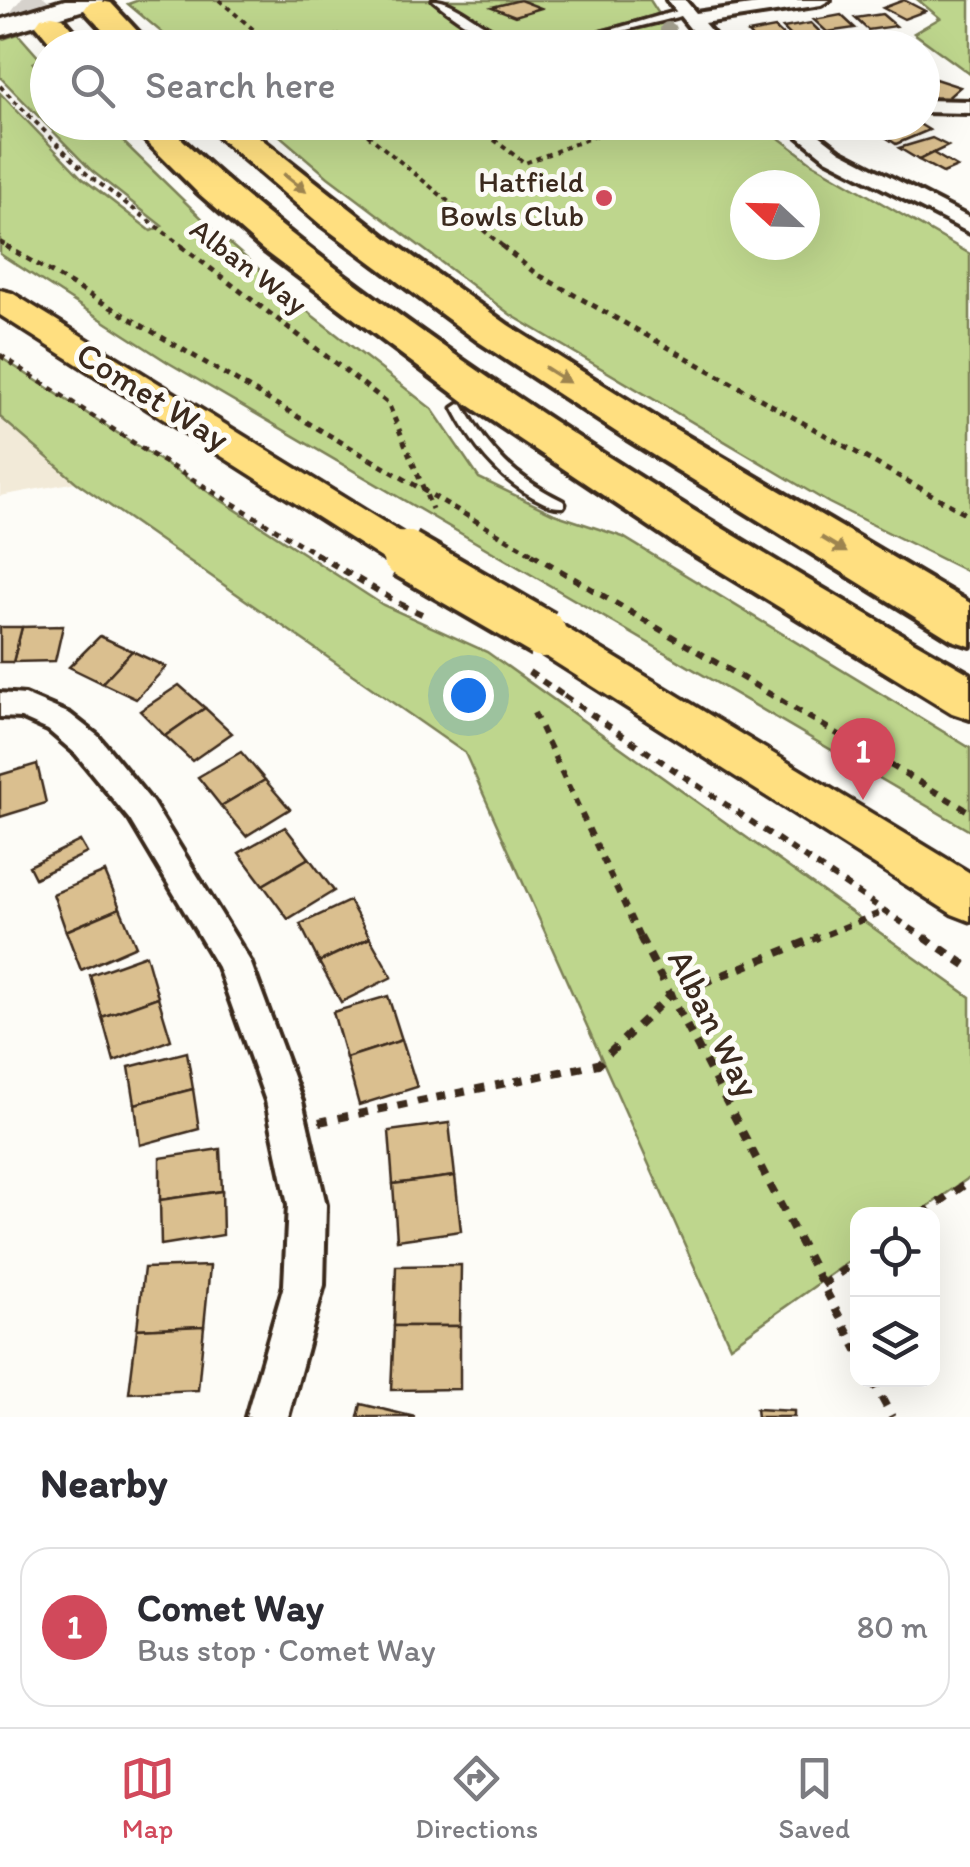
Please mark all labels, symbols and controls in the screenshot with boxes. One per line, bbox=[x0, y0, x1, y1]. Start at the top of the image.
search box bbox=[30, 30, 940, 140]
icon: search bbox=[65, 58, 120, 113]
text: Search here bbox=[145, 62, 336, 108]
place label: Hatfield Bowls Club bbox=[440, 163, 584, 234]
north arrow bbox=[730, 170, 820, 260]
one-way arrow bbox=[282, 172, 307, 193]
marker: Hatfield Bowls Club bbox=[593, 187, 615, 209]
street label: Alban Way bbox=[183, 210, 315, 322]
street label: Comet Way bbox=[69, 333, 237, 460]
one-way arrow bbox=[543, 365, 571, 383]
one-way arrow bbox=[820, 536, 848, 553]
your location bbox=[443, 670, 494, 721]
pin: 1 bbox=[830, 718, 896, 800]
street label: Alban Way bbox=[659, 942, 769, 1104]
map controls bbox=[850, 1207, 940, 1387]
button: locate bbox=[850, 1207, 940, 1297]
button: layers bbox=[850, 1297, 940, 1387]
text: Nearby bbox=[40, 1457, 167, 1508]
text: Comet Way bbox=[137, 1585, 324, 1631]
text: 1 bbox=[67, 1608, 82, 1646]
text: 80 m bbox=[857, 1608, 928, 1646]
text: Bus stop · Comet Way bbox=[137, 1631, 436, 1669]
tab: Map bbox=[120, 1751, 175, 1845]
tab: Directions bbox=[415, 1751, 538, 1845]
tab: Saved bbox=[778, 1751, 850, 1845]

